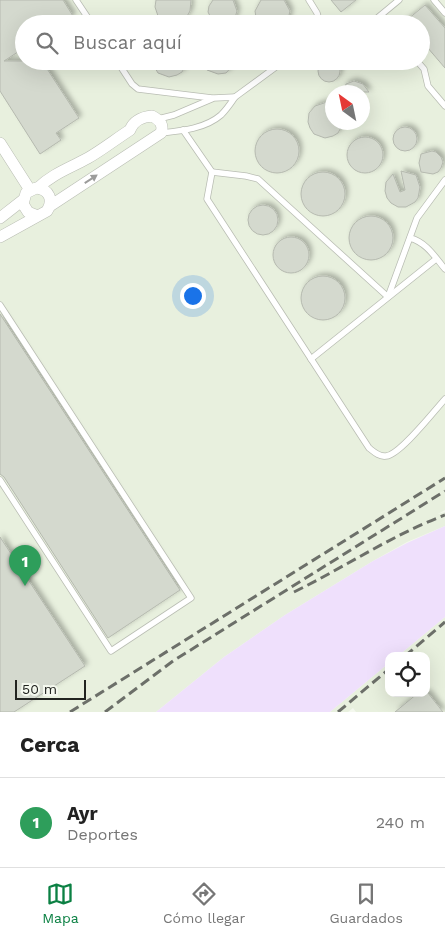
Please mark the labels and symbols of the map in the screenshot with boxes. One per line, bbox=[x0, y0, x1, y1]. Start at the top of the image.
north arrow bbox=[325, 85, 370, 130]
one-way arrow bbox=[84, 175, 97, 184]
your location bbox=[180, 283, 206, 309]
pin: 1 bbox=[9, 545, 41, 586]
scale bar bbox=[15, 677, 86, 700]

